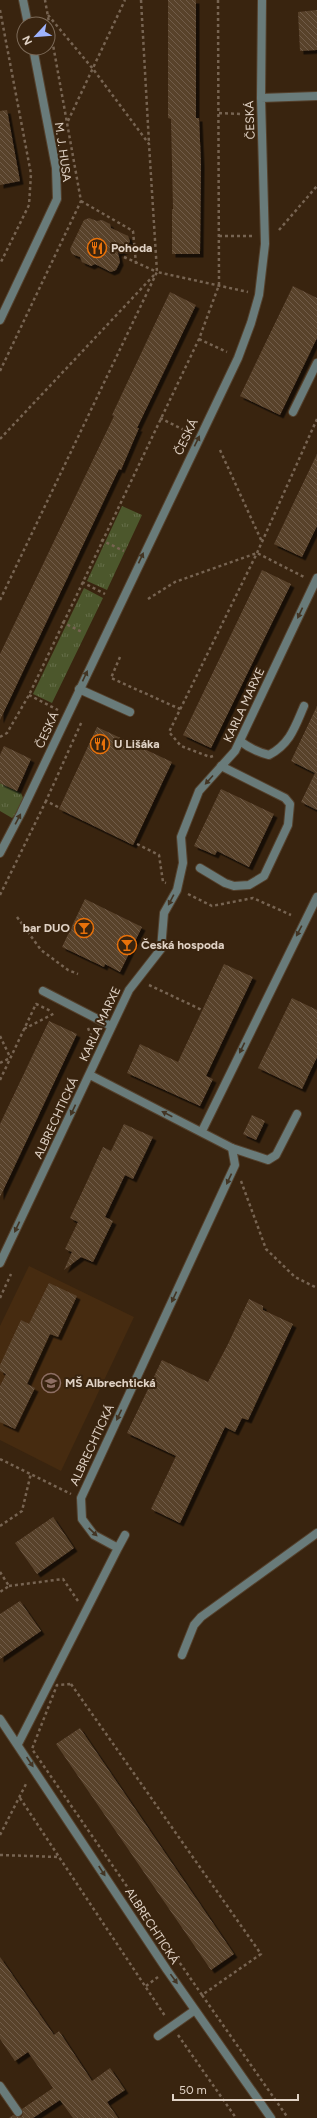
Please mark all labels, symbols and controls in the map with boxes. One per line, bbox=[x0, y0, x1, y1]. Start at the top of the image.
north arrow bbox=[16, 16, 56, 56]
text: N bbox=[20, 33, 35, 47]
street label: ČESKÁ bbox=[242, 100, 258, 140]
street label: M. J. HUSA bbox=[52, 121, 74, 183]
restaurant icon: Pohoda bbox=[86, 237, 108, 259]
place label: Pohoda bbox=[111, 241, 152, 255]
street label: ČESKÁ bbox=[171, 417, 201, 457]
one-way arrow bbox=[194, 435, 200, 447]
one-way arrow bbox=[138, 553, 144, 564]
one-way arrow bbox=[297, 608, 303, 619]
street label: KARLA MARXE bbox=[221, 666, 267, 744]
one-way arrow bbox=[82, 670, 88, 682]
street label: ČESKÁ bbox=[33, 710, 61, 750]
restaurant icon: U Lišáka bbox=[89, 733, 111, 755]
place label: U Lišáka bbox=[114, 737, 160, 751]
one-way arrow bbox=[204, 775, 214, 785]
one-way arrow bbox=[15, 813, 21, 825]
one-way arrow bbox=[168, 895, 174, 906]
bar icon: bar DUO bbox=[73, 917, 95, 939]
place label: bar DUO bbox=[23, 921, 71, 935]
one-way arrow bbox=[296, 926, 302, 937]
bar icon: Česká hospoda bbox=[116, 934, 138, 956]
place label: Česká hospoda bbox=[141, 938, 224, 952]
street label: KARLA MARXE bbox=[77, 985, 123, 1063]
one-way arrow bbox=[239, 1042, 245, 1054]
street label: ALBRECHTICKÁ bbox=[31, 1075, 81, 1161]
one-way arrow bbox=[70, 1104, 76, 1116]
one-way arrow bbox=[161, 1111, 173, 1117]
one-way arrow bbox=[226, 1174, 232, 1185]
one-way arrow bbox=[14, 1222, 20, 1233]
one-way arrow bbox=[171, 1291, 177, 1303]
school or university icon: MŠ Albrechtická bbox=[40, 1372, 62, 1394]
place label: MŠ Albrechtická bbox=[65, 1376, 156, 1390]
street label: ALBRECHTICKÁ bbox=[67, 1402, 117, 1488]
one-way arrow bbox=[116, 1409, 122, 1421]
one-way arrow bbox=[88, 1527, 98, 1537]
one-way arrow bbox=[26, 1757, 34, 1768]
one-way arrow bbox=[98, 1865, 105, 1877]
street label: ALBRECHTICKÁ bbox=[122, 1885, 182, 1967]
one-way arrow bbox=[169, 1974, 178, 1985]
scale bar bbox=[173, 2076, 298, 2102]
text: 50 m bbox=[179, 2083, 207, 2097]

